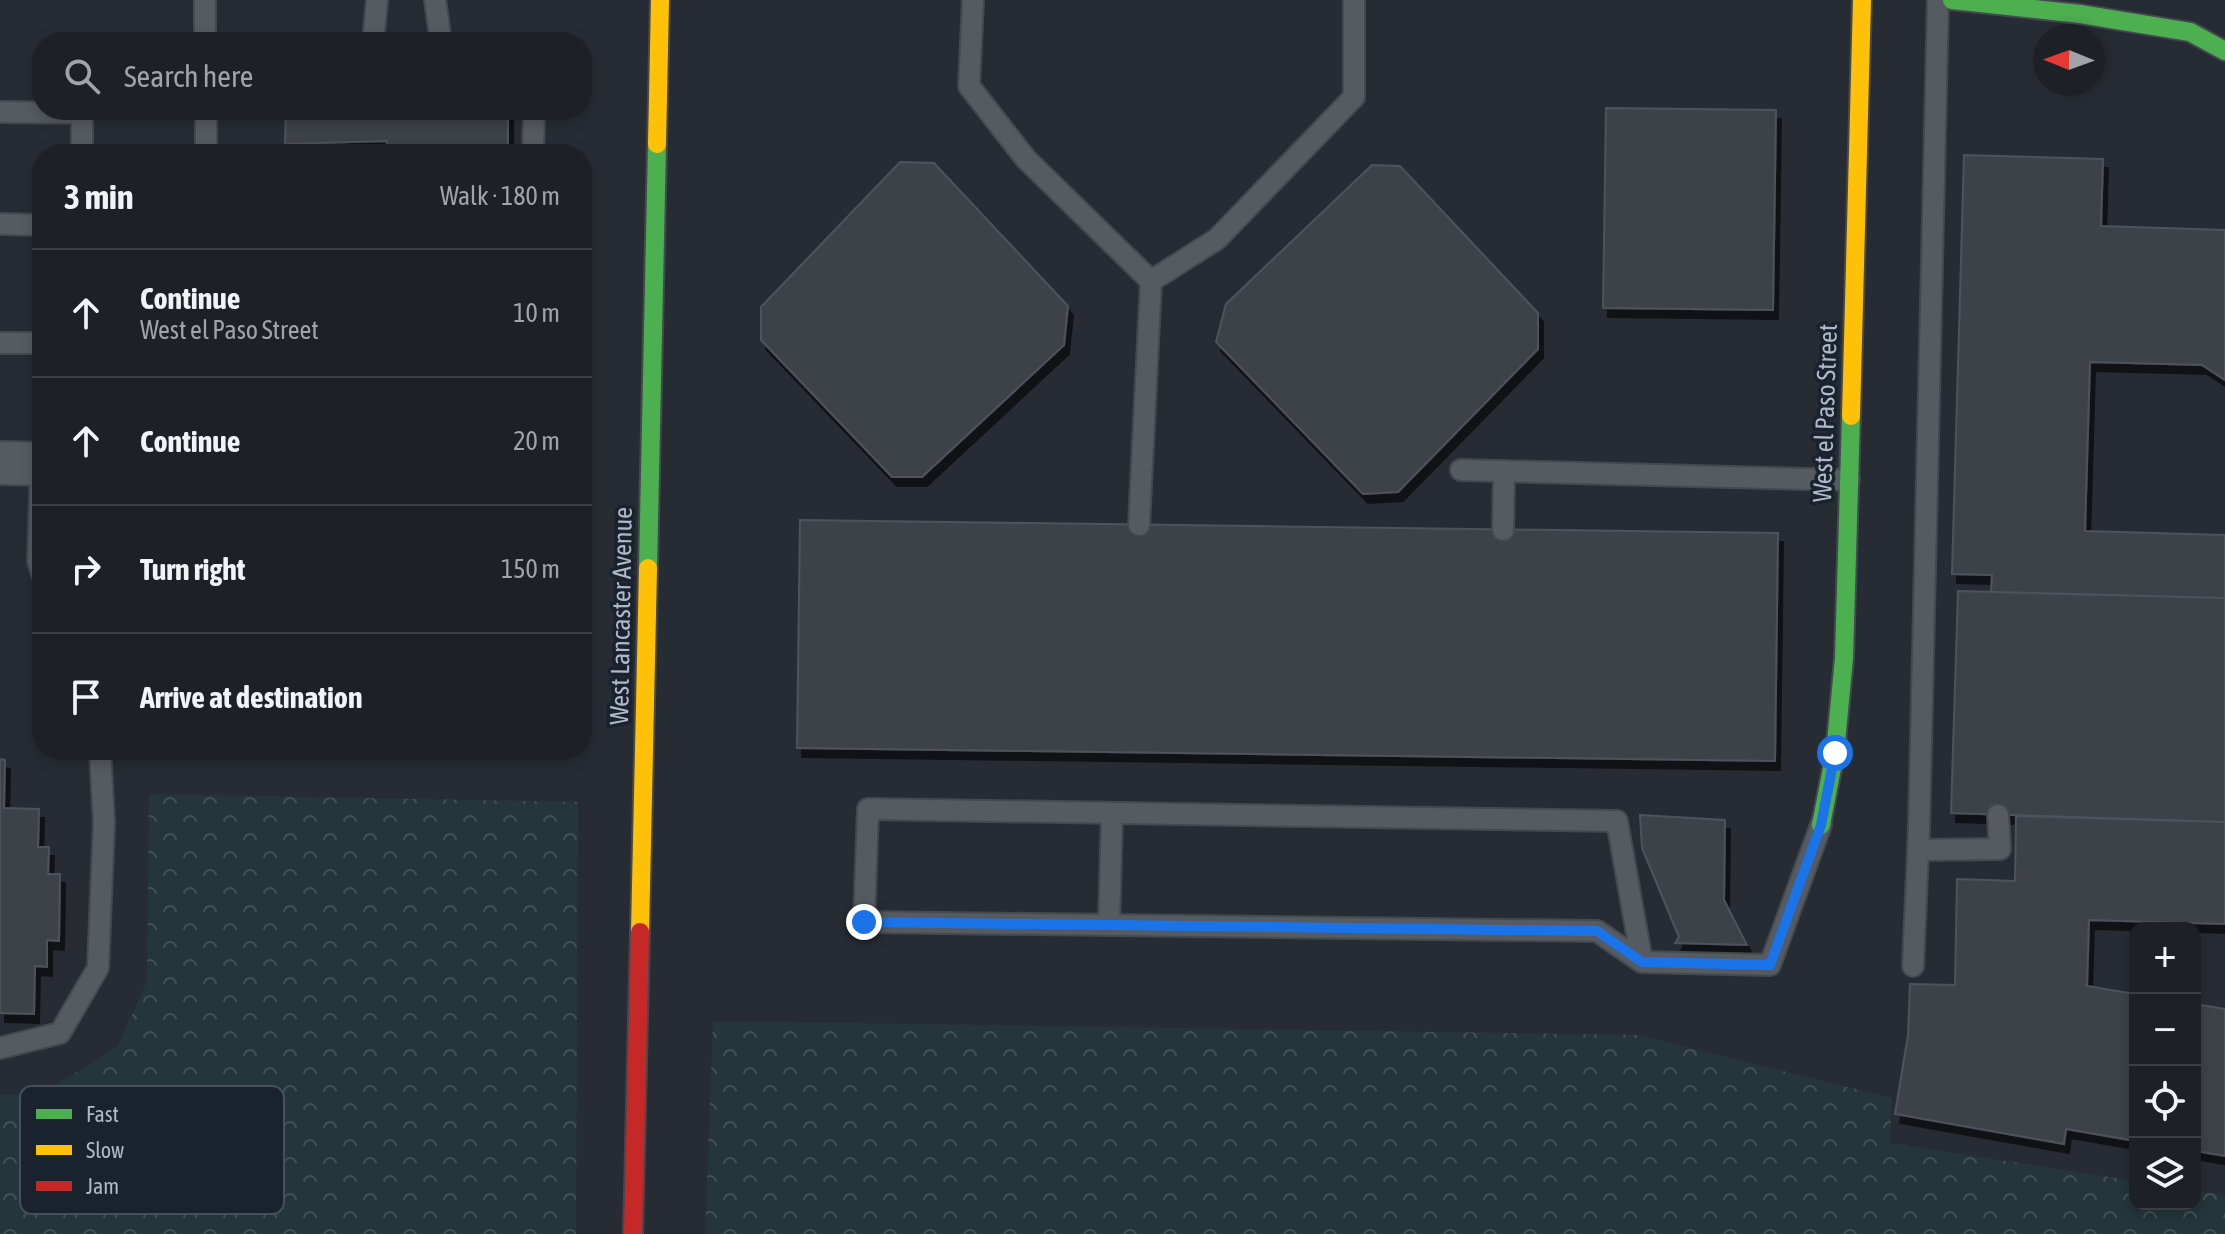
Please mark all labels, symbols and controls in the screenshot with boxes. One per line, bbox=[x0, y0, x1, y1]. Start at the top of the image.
north arrow bbox=[2033, 24, 2105, 96]
search box bbox=[32, 32, 592, 120]
icon: search bbox=[60, 54, 104, 98]
text: Search here bbox=[124, 59, 253, 93]
text: 3 min bbox=[64, 177, 133, 216]
text: Walk · 180 m bbox=[440, 181, 560, 211]
text: Continue bbox=[140, 281, 240, 315]
icon: ahead bbox=[64, 291, 108, 335]
text: 10 m bbox=[513, 298, 560, 328]
text: West el Paso Street bbox=[140, 315, 319, 345]
street label: West el Paso Street bbox=[1807, 323, 1843, 503]
icon: ahead bbox=[64, 419, 108, 463]
text: Continue bbox=[140, 424, 240, 458]
text: 20 m bbox=[513, 426, 560, 456]
street label: West Lancaster Avenue bbox=[604, 507, 638, 725]
icon: right bbox=[64, 547, 108, 591]
text: Turn right bbox=[140, 552, 246, 586]
text: 150 m bbox=[501, 554, 560, 584]
icon: arrive bbox=[64, 675, 108, 719]
text: Arrive at destination bbox=[140, 680, 362, 714]
route start bbox=[1817, 735, 1853, 771]
route end bbox=[846, 904, 882, 940]
map controls bbox=[2129, 922, 2201, 1210]
button: + bbox=[2129, 922, 2201, 994]
button: − bbox=[2129, 994, 2201, 1066]
button: locate bbox=[2129, 1066, 2201, 1138]
legend bbox=[20, 1086, 284, 1214]
text: Fast bbox=[86, 1101, 119, 1127]
text: Slow bbox=[86, 1137, 124, 1163]
button: layers bbox=[2129, 1138, 2201, 1210]
text: Jam bbox=[86, 1173, 119, 1199]

